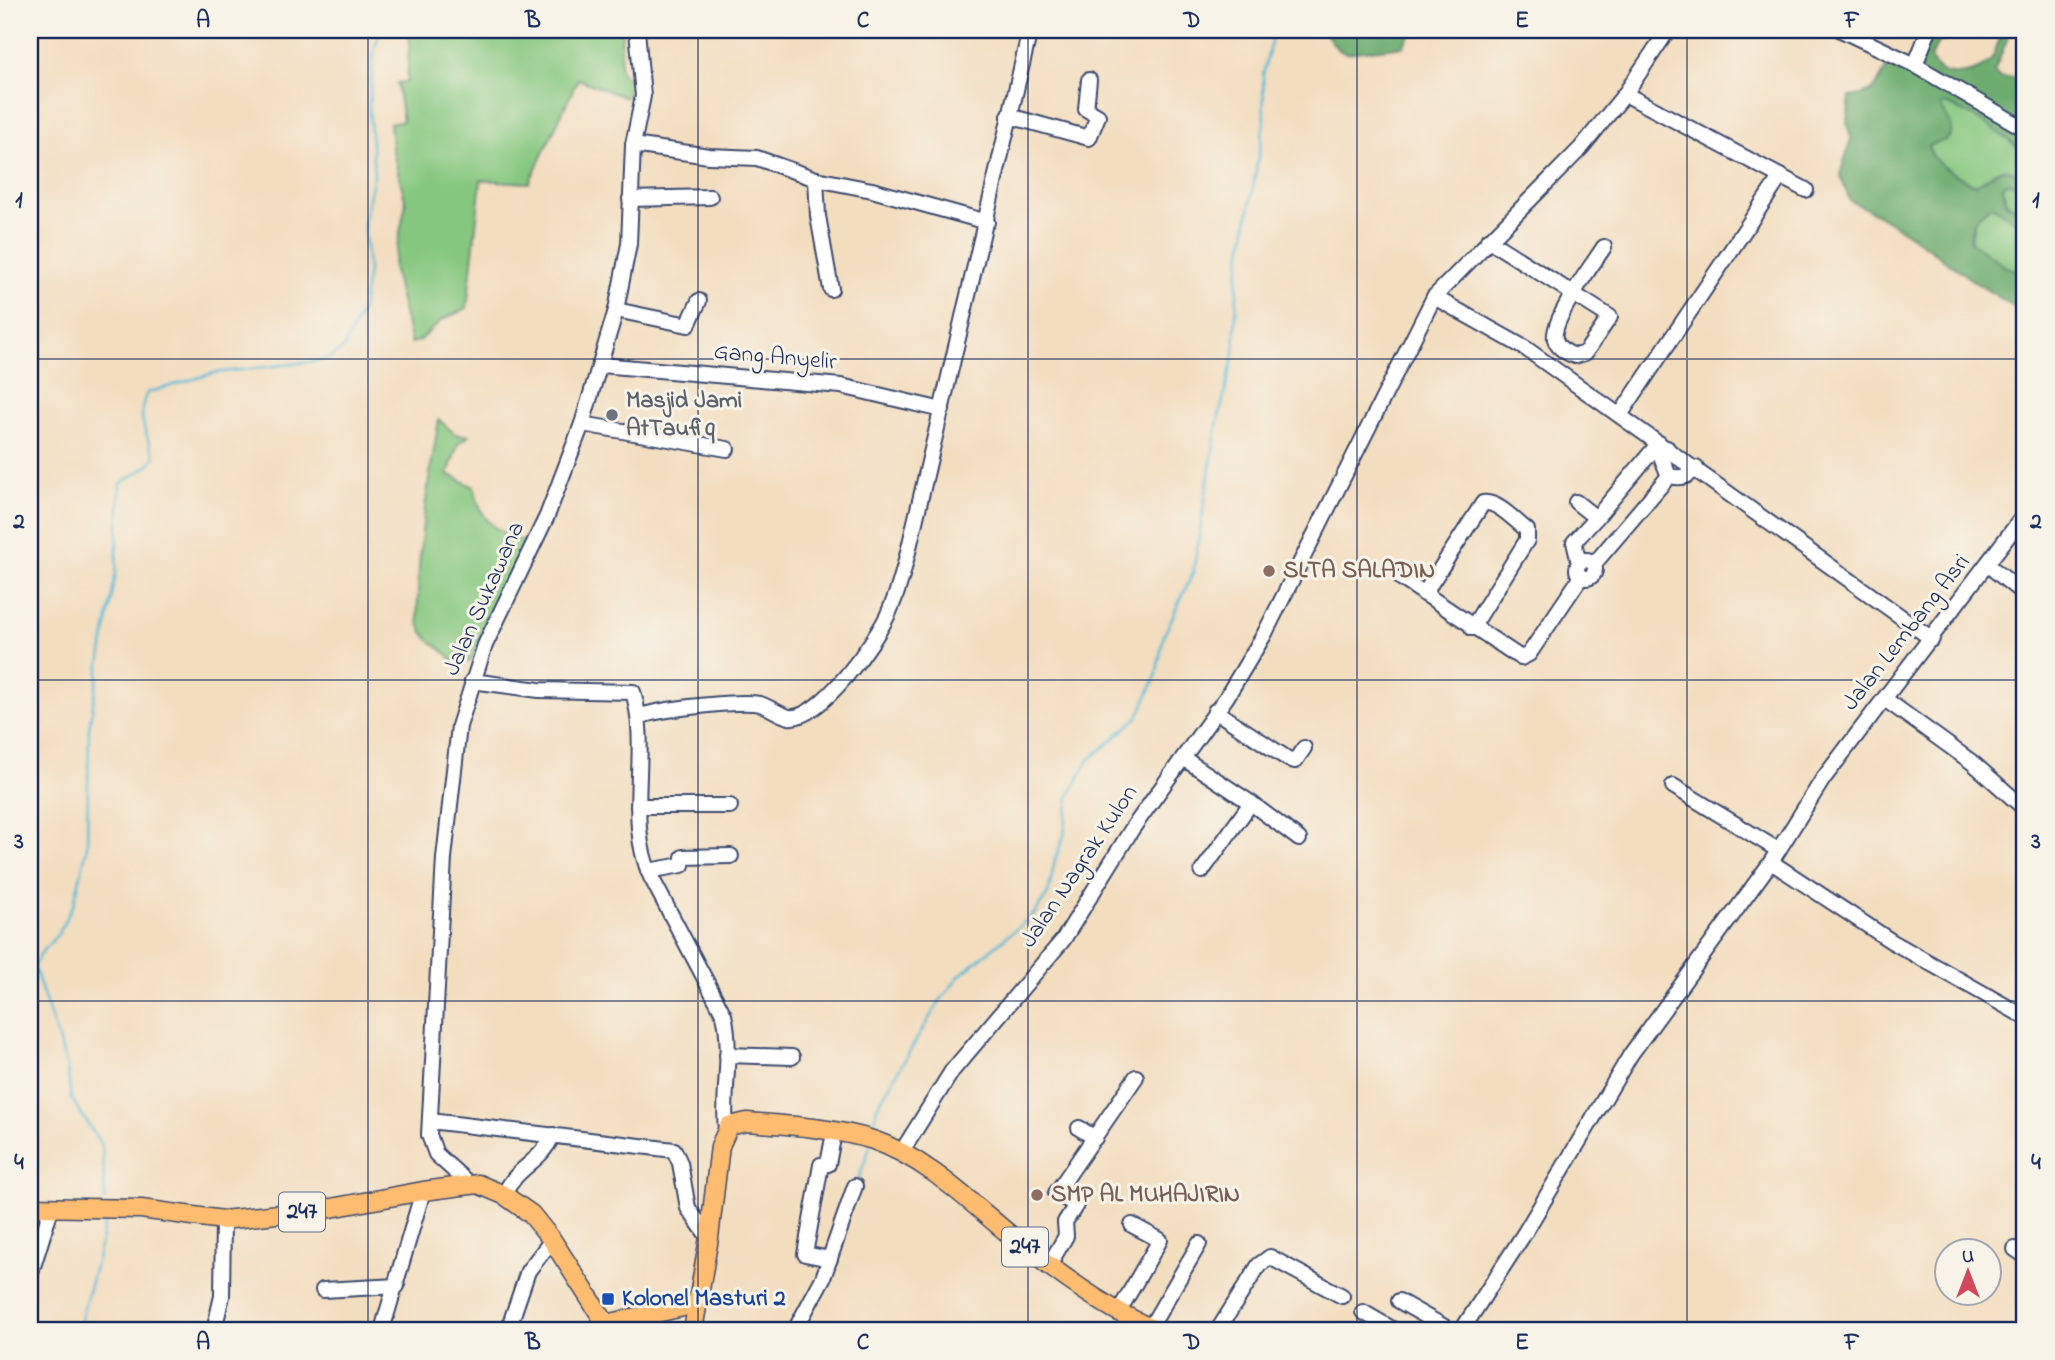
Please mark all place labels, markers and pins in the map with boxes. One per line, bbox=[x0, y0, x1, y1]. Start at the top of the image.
place label: Masjid Jami AtTaufiq bbox=[626, 384, 742, 447]
marker: Masjid Jami AtTaufiq bbox=[604, 407, 620, 423]
place label: SLTA SALADIN bbox=[1283, 554, 1435, 589]
marker: SLTA SALADIN bbox=[1261, 563, 1277, 579]
place label: SMP AL MUHAJIRIN bbox=[1051, 1178, 1240, 1213]
marker: SMP AL MUHAJIRIN bbox=[1029, 1187, 1045, 1203]
place label: Kolonel Masturi 2 bbox=[622, 1282, 786, 1317]
marker: Kolonel Masturi 2 bbox=[600, 1291, 616, 1307]

